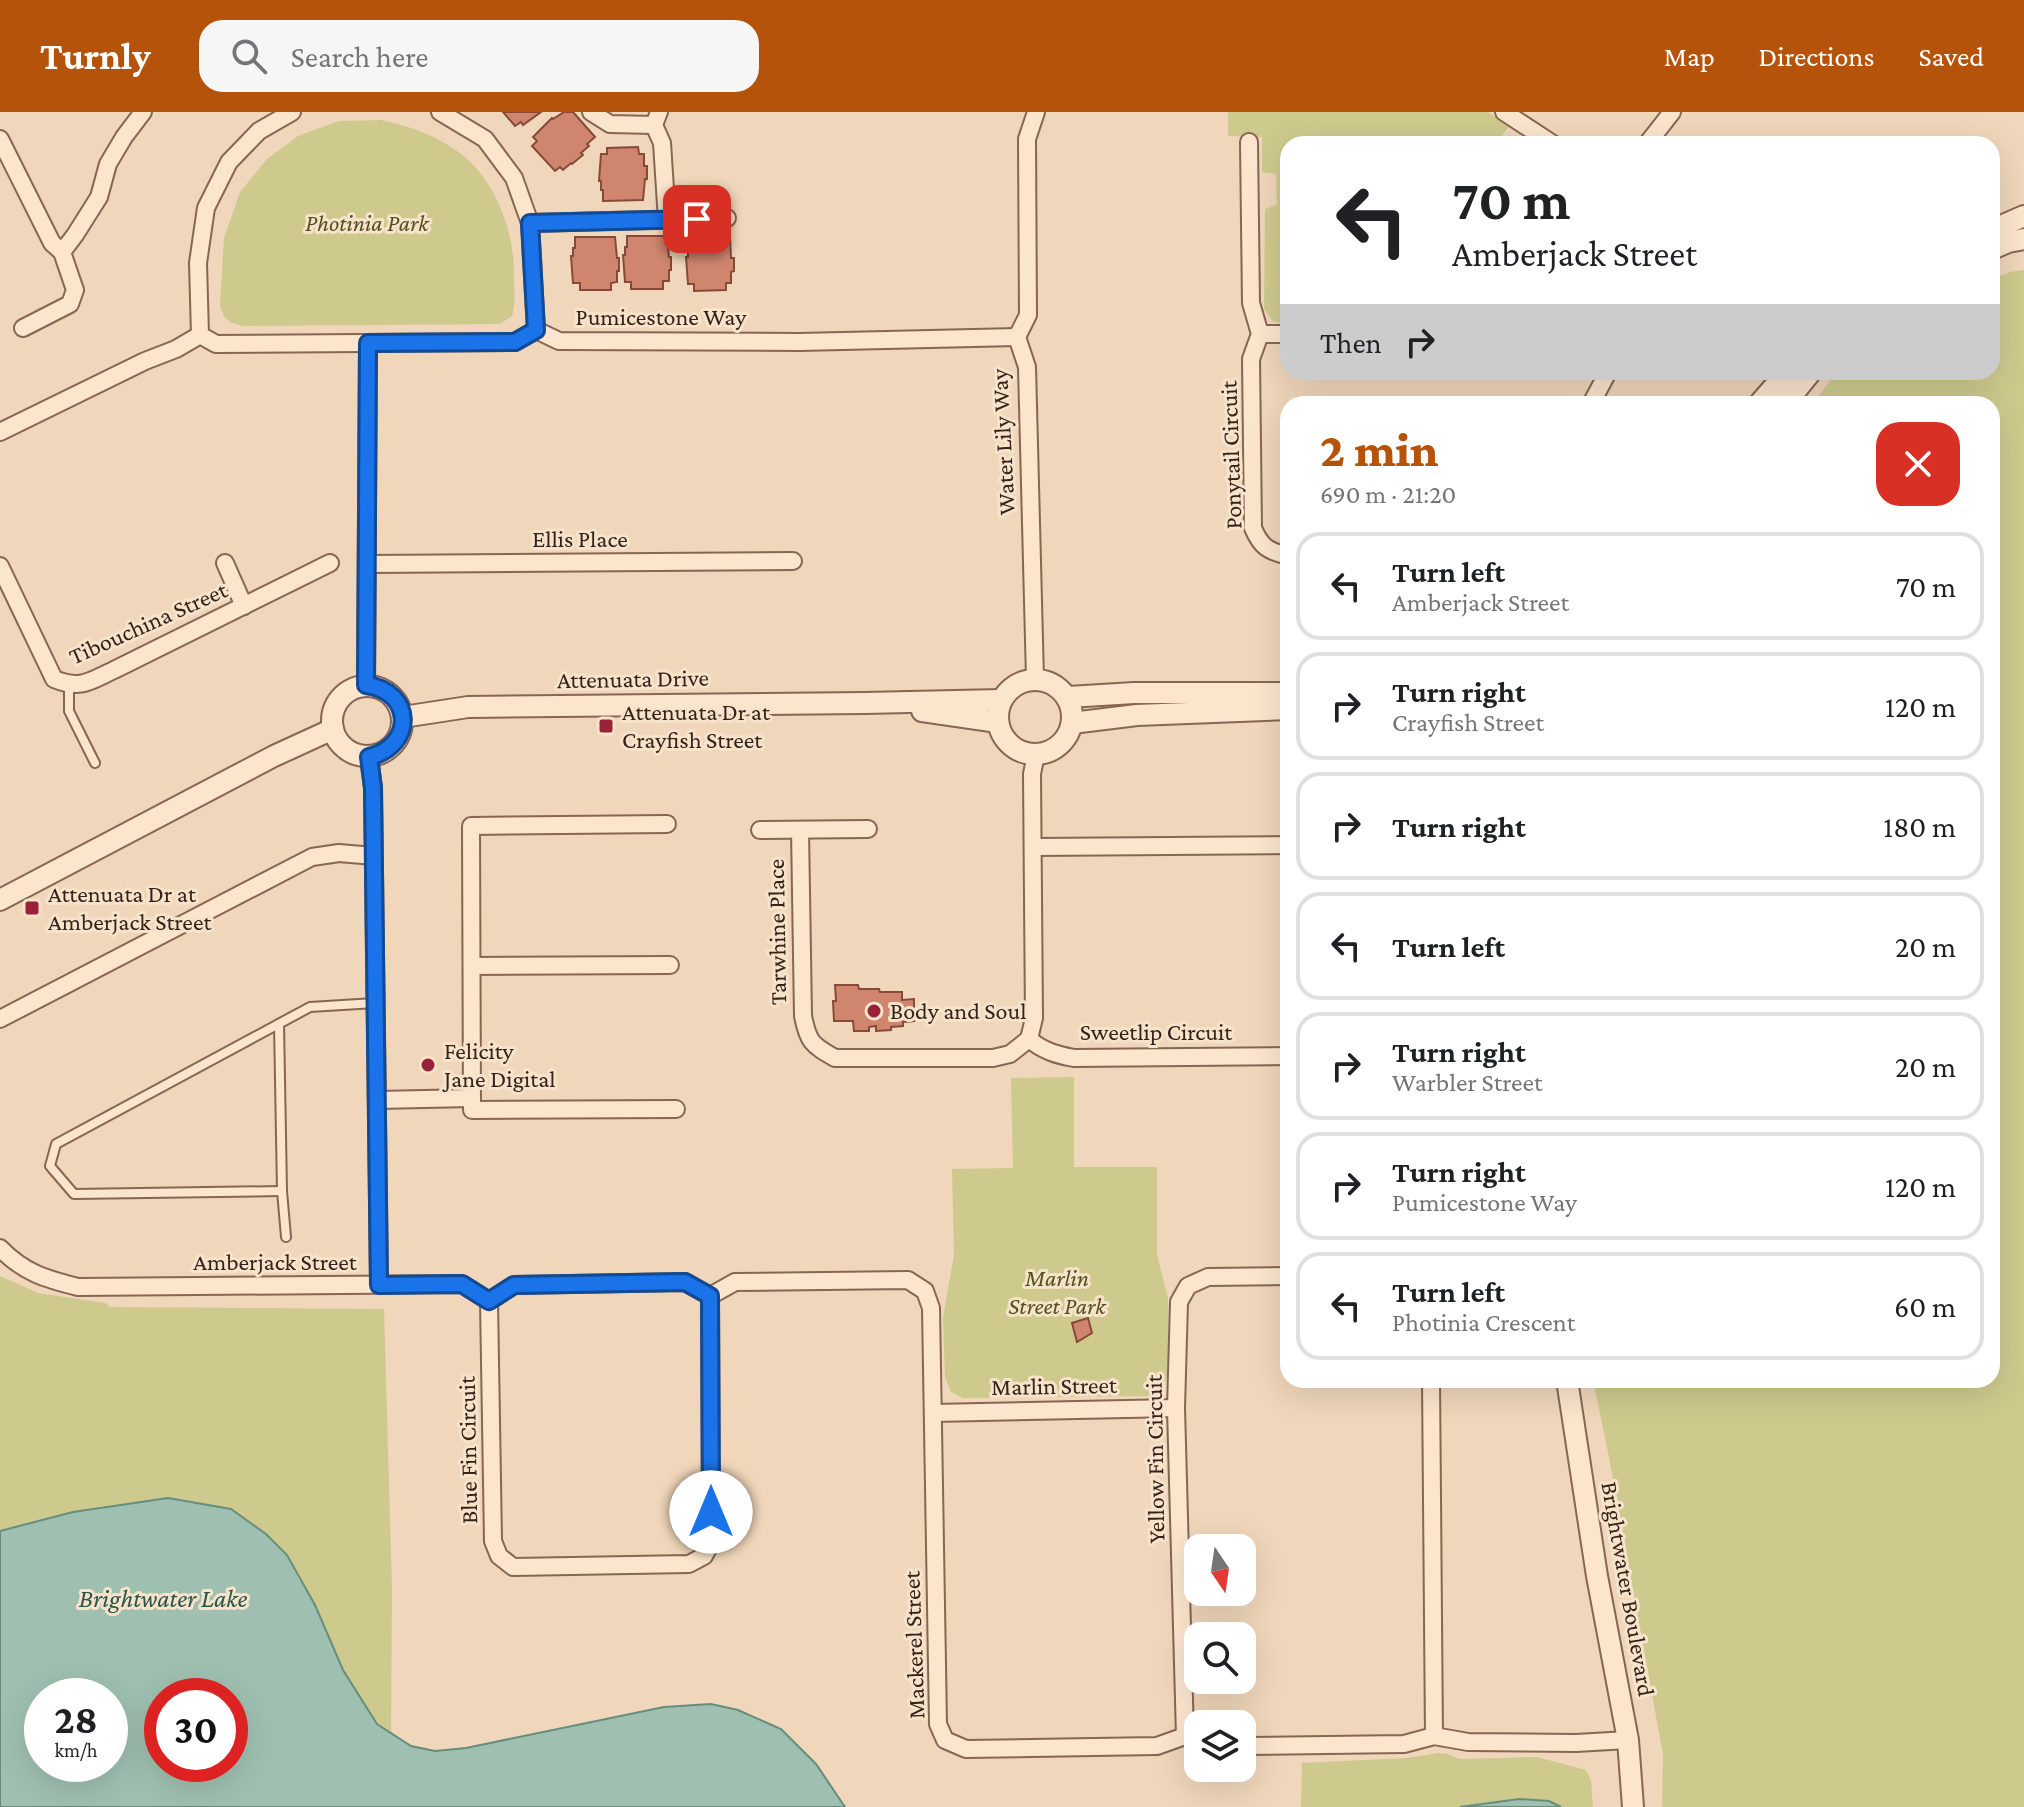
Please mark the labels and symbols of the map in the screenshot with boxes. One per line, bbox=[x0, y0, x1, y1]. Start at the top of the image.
pin bbox=[663, 185, 731, 253]
park label: Photinia Park bbox=[305, 209, 430, 236]
street label: Pumicestone Way bbox=[576, 303, 747, 330]
street label: Water Lily Way bbox=[985, 367, 1020, 516]
street label: Ponytail Circuit bbox=[1214, 379, 1247, 530]
street label: Ellis Place bbox=[532, 525, 628, 552]
street label: Tibouchina Street bbox=[65, 575, 232, 669]
street label: Attenuata Drive bbox=[557, 664, 709, 693]
place label: Attenuata Dr at Crayfish Street bbox=[622, 698, 771, 753]
marker: Attenuata Dr at Crayfish Street bbox=[597, 717, 615, 735]
street label: Tarwhine Place bbox=[762, 859, 791, 1005]
place label: Attenuata Dr at Amberjack Street bbox=[48, 880, 212, 935]
marker: Attenuata Dr at Amberjack Street bbox=[23, 899, 41, 917]
place label: Body and Soul bbox=[890, 997, 1027, 1024]
marker: Body and Soul bbox=[865, 1002, 883, 1020]
street label: Sweetlip Circuit bbox=[1080, 1018, 1233, 1045]
place label: Felicity Jane Digital bbox=[442, 1037, 556, 1092]
marker: Felicity Jane Digital bbox=[419, 1056, 437, 1074]
street label: Amberjack Street bbox=[193, 1248, 358, 1275]
park label: Marlin Street Park bbox=[1008, 1264, 1107, 1319]
street label: Marlin Street bbox=[991, 1371, 1118, 1400]
street label: Yellow Fin Circuit bbox=[1140, 1373, 1169, 1544]
street label: Blue Fin Circuit bbox=[453, 1375, 482, 1524]
position arrow bbox=[669, 1470, 753, 1554]
street label: Brightwater Boulevard bbox=[1596, 1480, 1661, 1699]
north arrow bbox=[1184, 1534, 1256, 1606]
street label: Mackerel Street bbox=[897, 1569, 930, 1720]
water label: Brightwater Lake bbox=[79, 1584, 247, 1613]
speed limit sign: 30 bbox=[144, 1678, 248, 1782]

